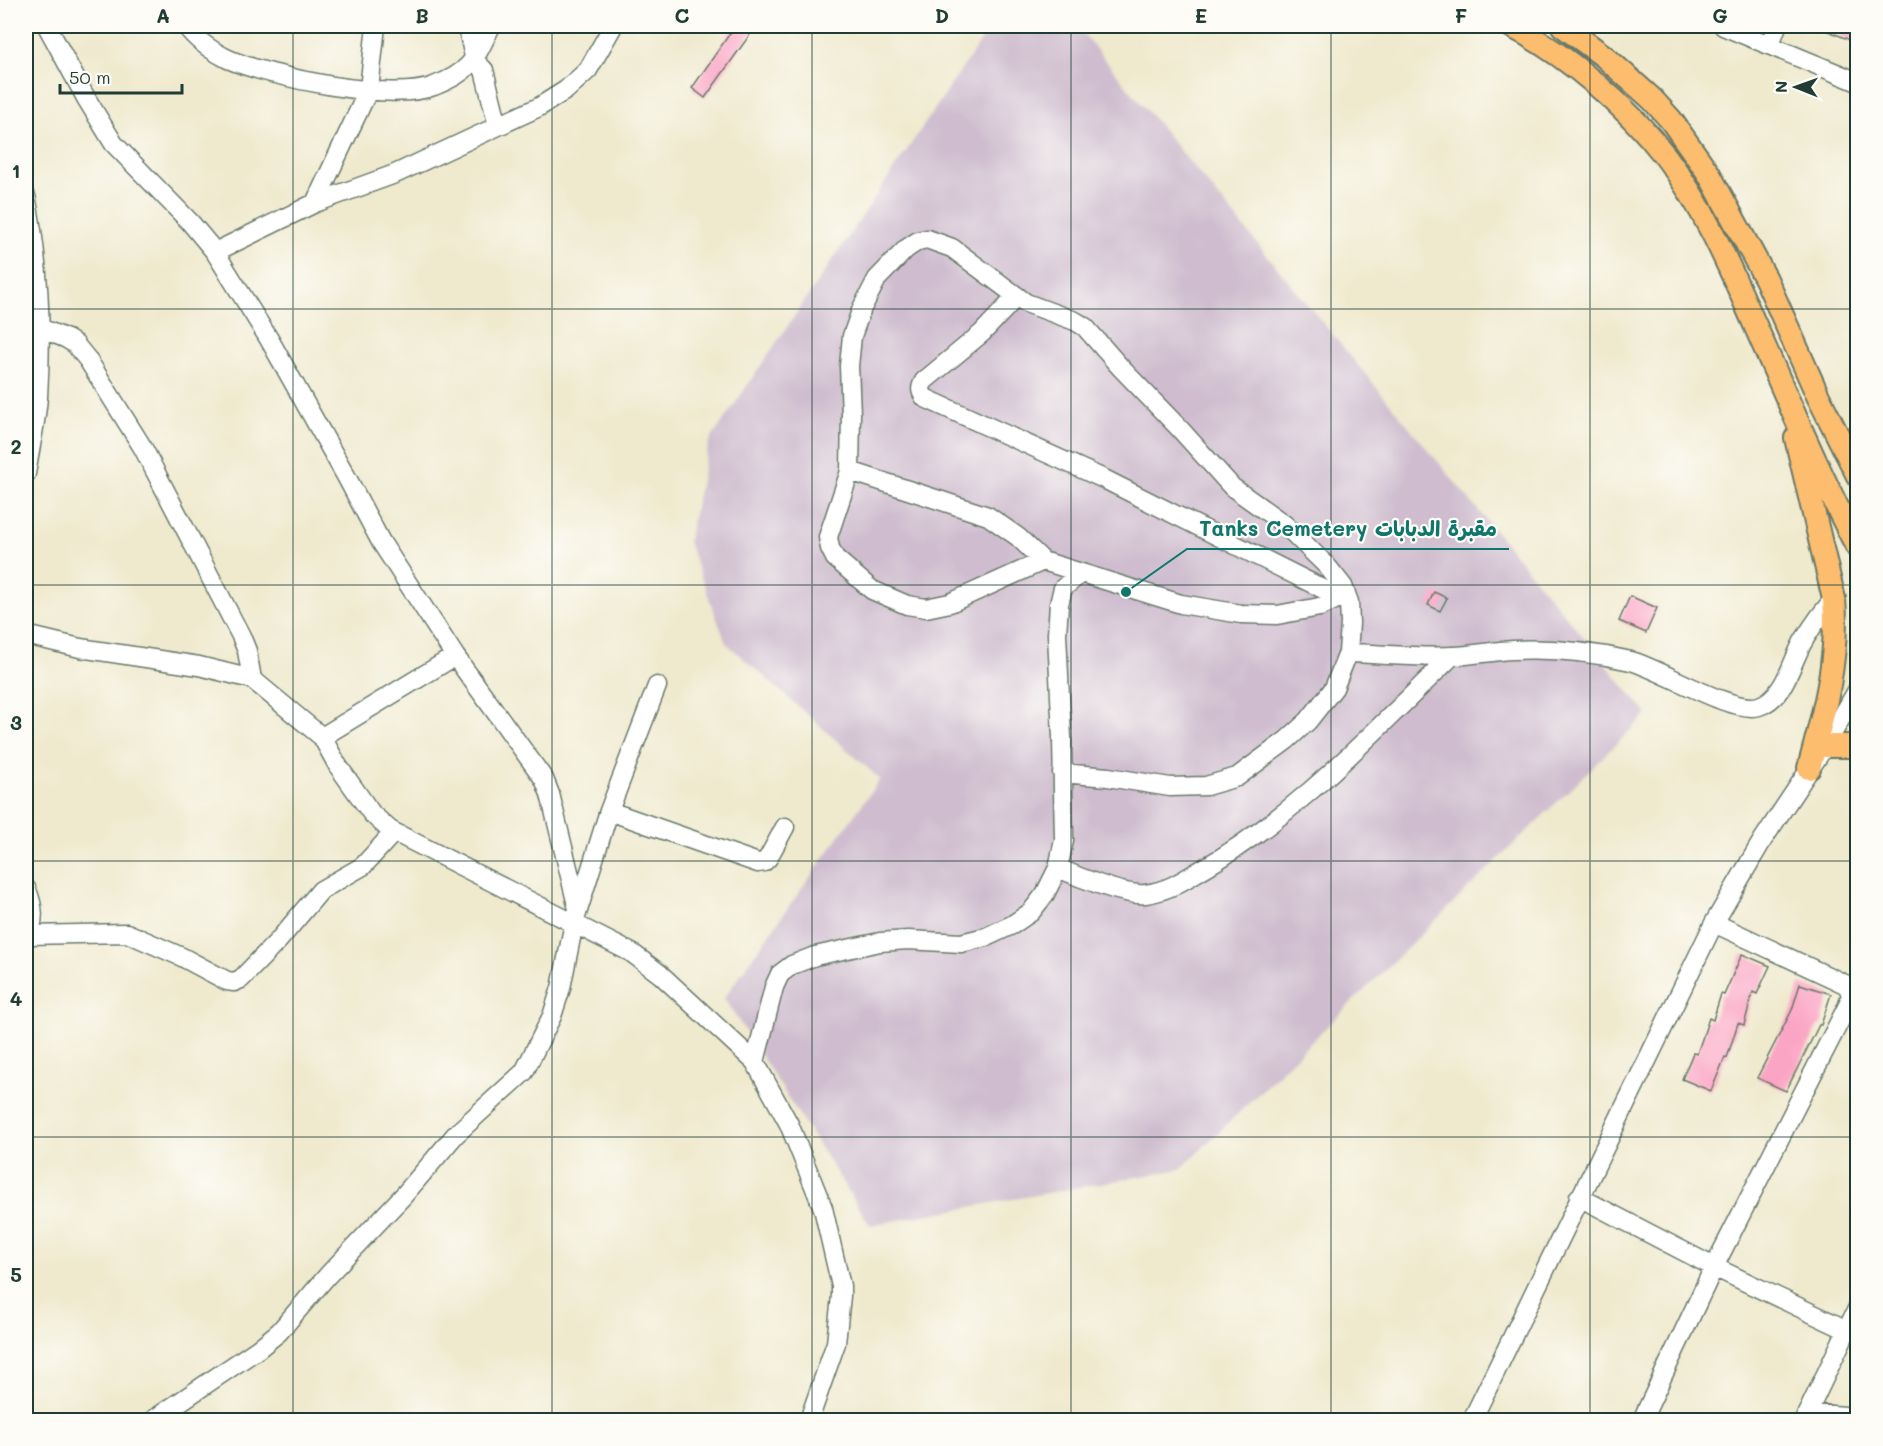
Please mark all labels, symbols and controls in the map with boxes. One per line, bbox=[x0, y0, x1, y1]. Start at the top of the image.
text: A bbox=[156, 2, 170, 28]
text: B bbox=[415, 2, 429, 28]
text: C bbox=[675, 2, 690, 28]
text: D bbox=[935, 2, 949, 28]
text: E bbox=[1195, 2, 1207, 28]
text: F bbox=[1455, 2, 1468, 28]
text: G bbox=[1712, 2, 1728, 28]
scale bar bbox=[60, 57, 182, 95]
north arrow bbox=[1766, 57, 1826, 117]
text: 50 m bbox=[69, 65, 111, 89]
text: N bbox=[1770, 80, 1791, 93]
text: 1 bbox=[12, 157, 20, 183]
text: 2 bbox=[10, 433, 22, 459]
callout: Tanks Cemetery مقبرة الدبابات bbox=[1187, 510, 1509, 549]
text: Tanks Cemetery مقبرة الدبابات bbox=[1199, 514, 1497, 542]
text: 3 bbox=[10, 709, 22, 735]
text: 4 bbox=[10, 985, 23, 1011]
text: 5 bbox=[10, 1261, 22, 1287]

